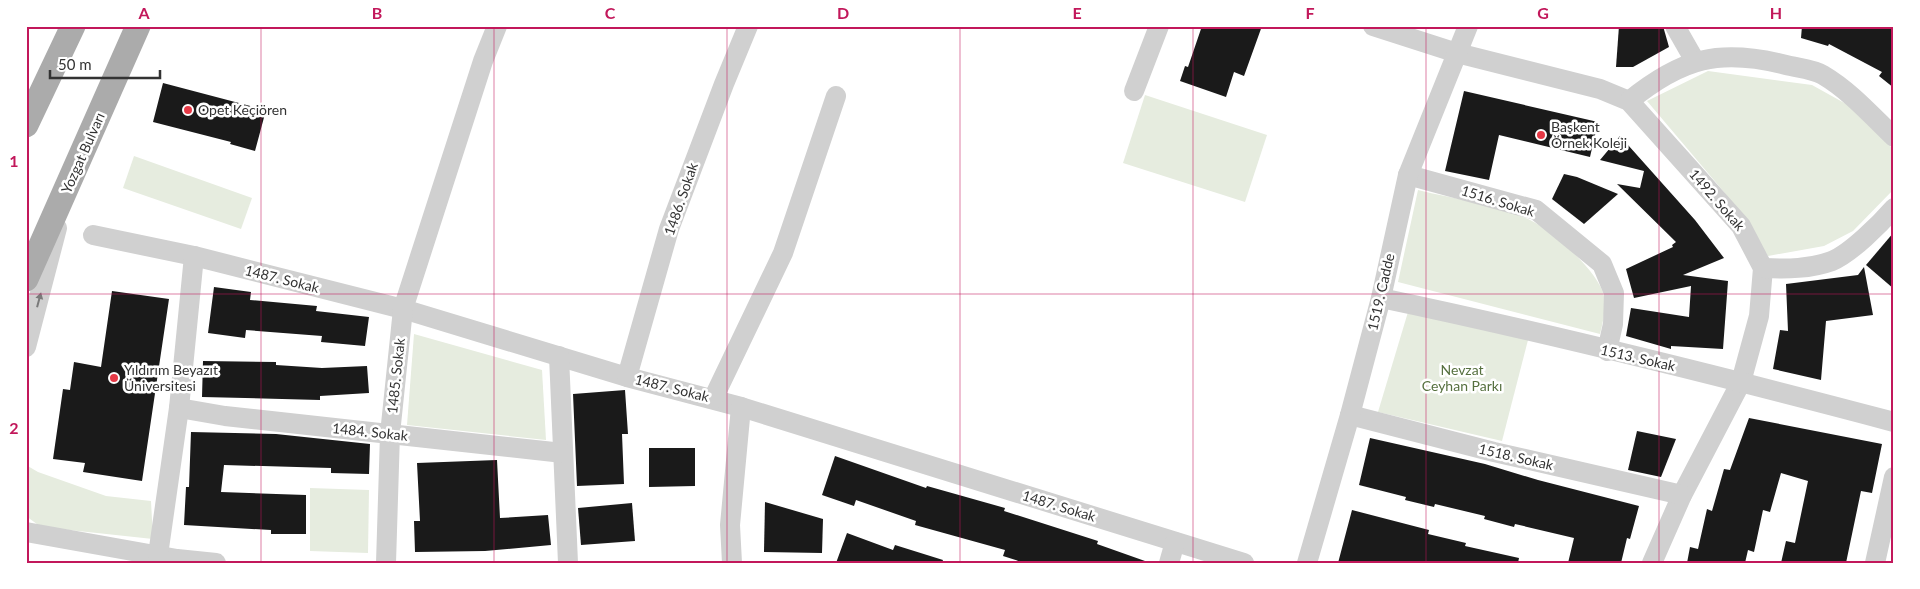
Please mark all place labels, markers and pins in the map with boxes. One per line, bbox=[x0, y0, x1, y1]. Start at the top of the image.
place label: Opet Keçiören bbox=[198, 101, 287, 118]
marker: Opet Keçiören bbox=[182, 104, 194, 116]
place label: Başkent Örnek Koleji bbox=[1551, 118, 1627, 151]
marker: Başkent Örnek Koleji bbox=[1535, 129, 1547, 141]
place label: Yıldırım Beyazıt Üniversitesi bbox=[124, 361, 218, 394]
marker: Yıldırım Beyazıt Üniversitesi bbox=[108, 372, 120, 384]

